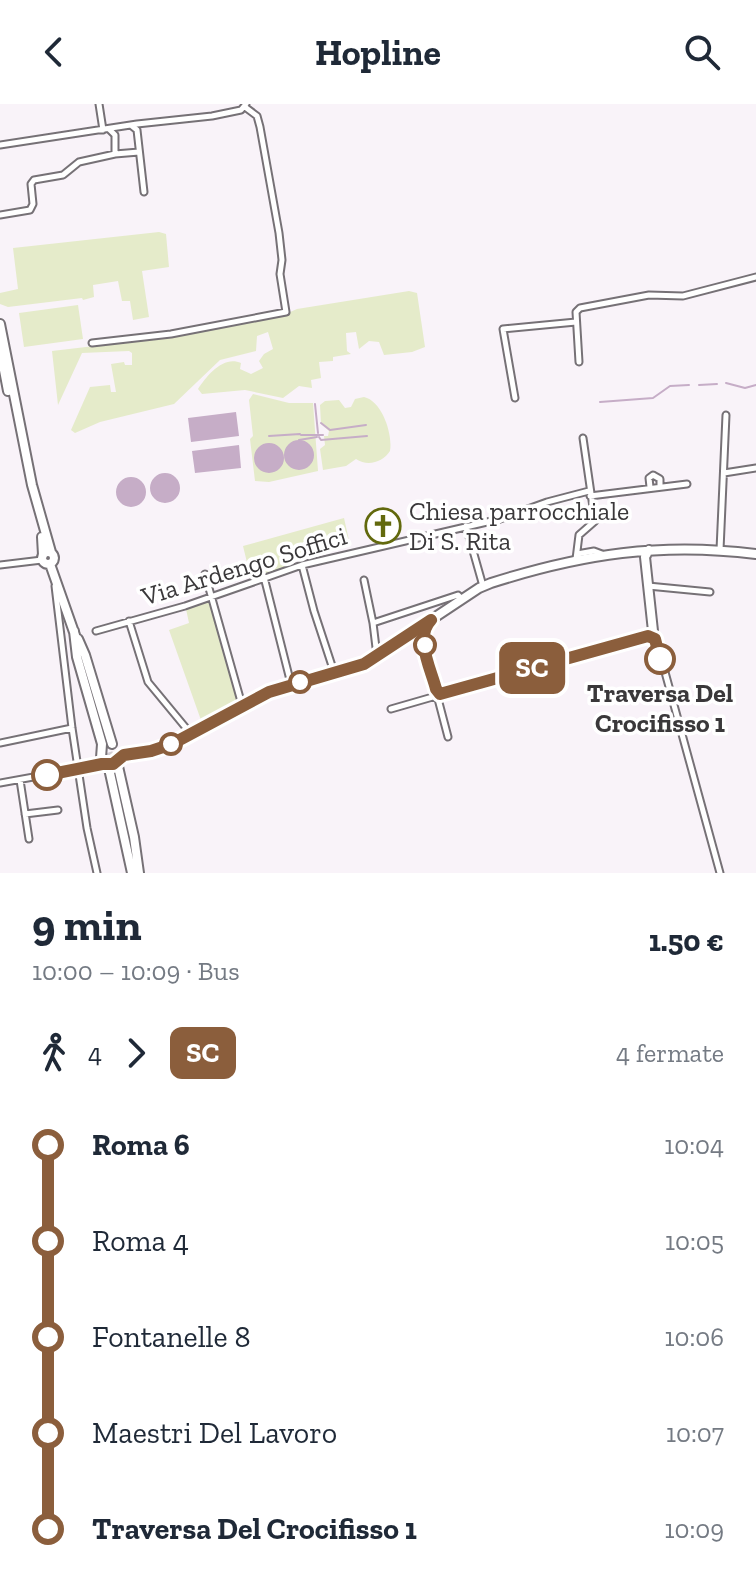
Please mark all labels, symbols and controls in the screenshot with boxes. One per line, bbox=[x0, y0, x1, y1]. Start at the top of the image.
icon: back bbox=[32, 30, 76, 74]
icon: search bbox=[680, 30, 724, 74]
text: Hopline bbox=[315, 31, 441, 74]
place label: Chiesa parrocchiale Di S. Rita bbox=[409, 495, 629, 557]
church icon: Chiesa parrocchiale Di S. Rita bbox=[364, 507, 402, 545]
street label: Via Ardengo Soffici bbox=[137, 520, 351, 613]
unlabelled marker bbox=[414, 634, 436, 656]
line badge: SC bbox=[496, 642, 568, 694]
marker: Traversa Del Crocifisso 1 bbox=[645, 644, 675, 674]
text: SC bbox=[515, 651, 549, 684]
unlabelled marker bbox=[289, 671, 311, 693]
place label: Traversa Del Crocifisso 1 bbox=[587, 677, 733, 739]
unlabelled marker bbox=[160, 733, 182, 755]
unlabelled marker bbox=[32, 760, 62, 790]
text: 9 min bbox=[32, 898, 142, 951]
text: 1.50 € bbox=[649, 923, 724, 959]
text: 10:00 – 10:09 · Bus bbox=[32, 955, 240, 987]
icon: walk bbox=[32, 1031, 76, 1075]
icon: forward bbox=[114, 1031, 158, 1075]
text: SC bbox=[186, 1036, 220, 1069]
text: 4 bbox=[88, 1037, 102, 1069]
text: 4 fermate bbox=[616, 1037, 724, 1069]
text: Roma 6 bbox=[92, 1127, 190, 1163]
text: 10:04 bbox=[664, 1129, 724, 1161]
text: Roma 4 bbox=[92, 1223, 189, 1259]
text: 10:05 bbox=[665, 1225, 724, 1257]
text: Fontanelle 8 bbox=[92, 1319, 251, 1355]
text: 10:06 bbox=[664, 1321, 724, 1353]
text: Maestri Del Lavoro bbox=[92, 1415, 337, 1451]
text: 10:07 bbox=[666, 1417, 724, 1449]
text: Traversa Del Crocifisso 1 bbox=[92, 1511, 417, 1547]
text: 10:09 bbox=[664, 1513, 724, 1545]

